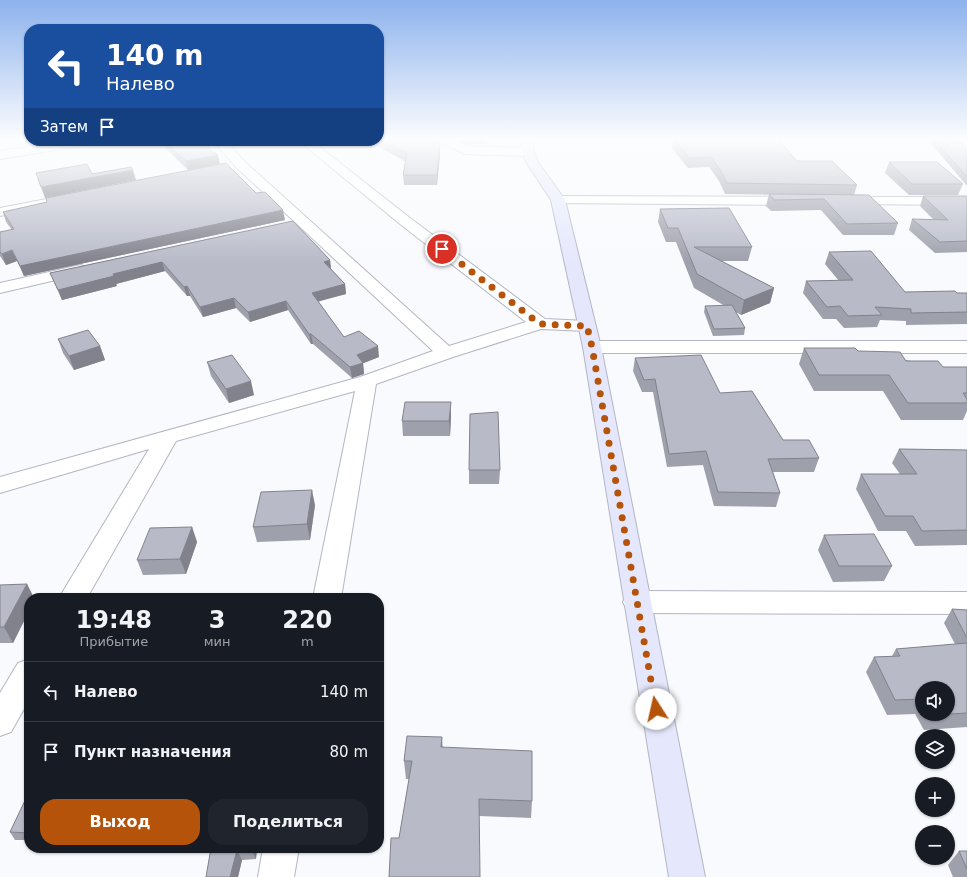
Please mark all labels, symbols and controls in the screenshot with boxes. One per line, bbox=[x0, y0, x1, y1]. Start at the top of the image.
text: 140 m bbox=[106, 39, 203, 72]
icon: left bbox=[40, 40, 92, 92]
text: Налево bbox=[106, 73, 175, 94]
icon: arrive bbox=[96, 116, 118, 138]
text: Затем bbox=[40, 118, 88, 136]
pin bbox=[425, 232, 459, 266]
icon: arrive bbox=[431, 238, 453, 260]
text: 19:48 bbox=[76, 606, 152, 634]
text: 3 bbox=[209, 606, 225, 634]
text: 220 bbox=[282, 606, 332, 634]
text: Прибытие bbox=[79, 634, 148, 649]
text: мин bbox=[204, 634, 231, 649]
text: m bbox=[301, 634, 314, 649]
icon: left bbox=[40, 681, 62, 703]
map controls bbox=[915, 681, 955, 865]
button: sound bbox=[915, 681, 955, 721]
text: Налево bbox=[74, 683, 138, 701]
text: 140 m bbox=[320, 683, 368, 701]
position arrow bbox=[635, 688, 677, 730]
button: layers bbox=[915, 729, 955, 769]
icon: arrive bbox=[40, 741, 62, 763]
text: Пункт назначения bbox=[74, 743, 231, 761]
text: 80 m bbox=[330, 743, 368, 761]
button: + bbox=[915, 777, 955, 817]
button: Выход bbox=[40, 799, 200, 845]
button: Поделиться bbox=[208, 799, 368, 845]
button: − bbox=[915, 825, 955, 865]

